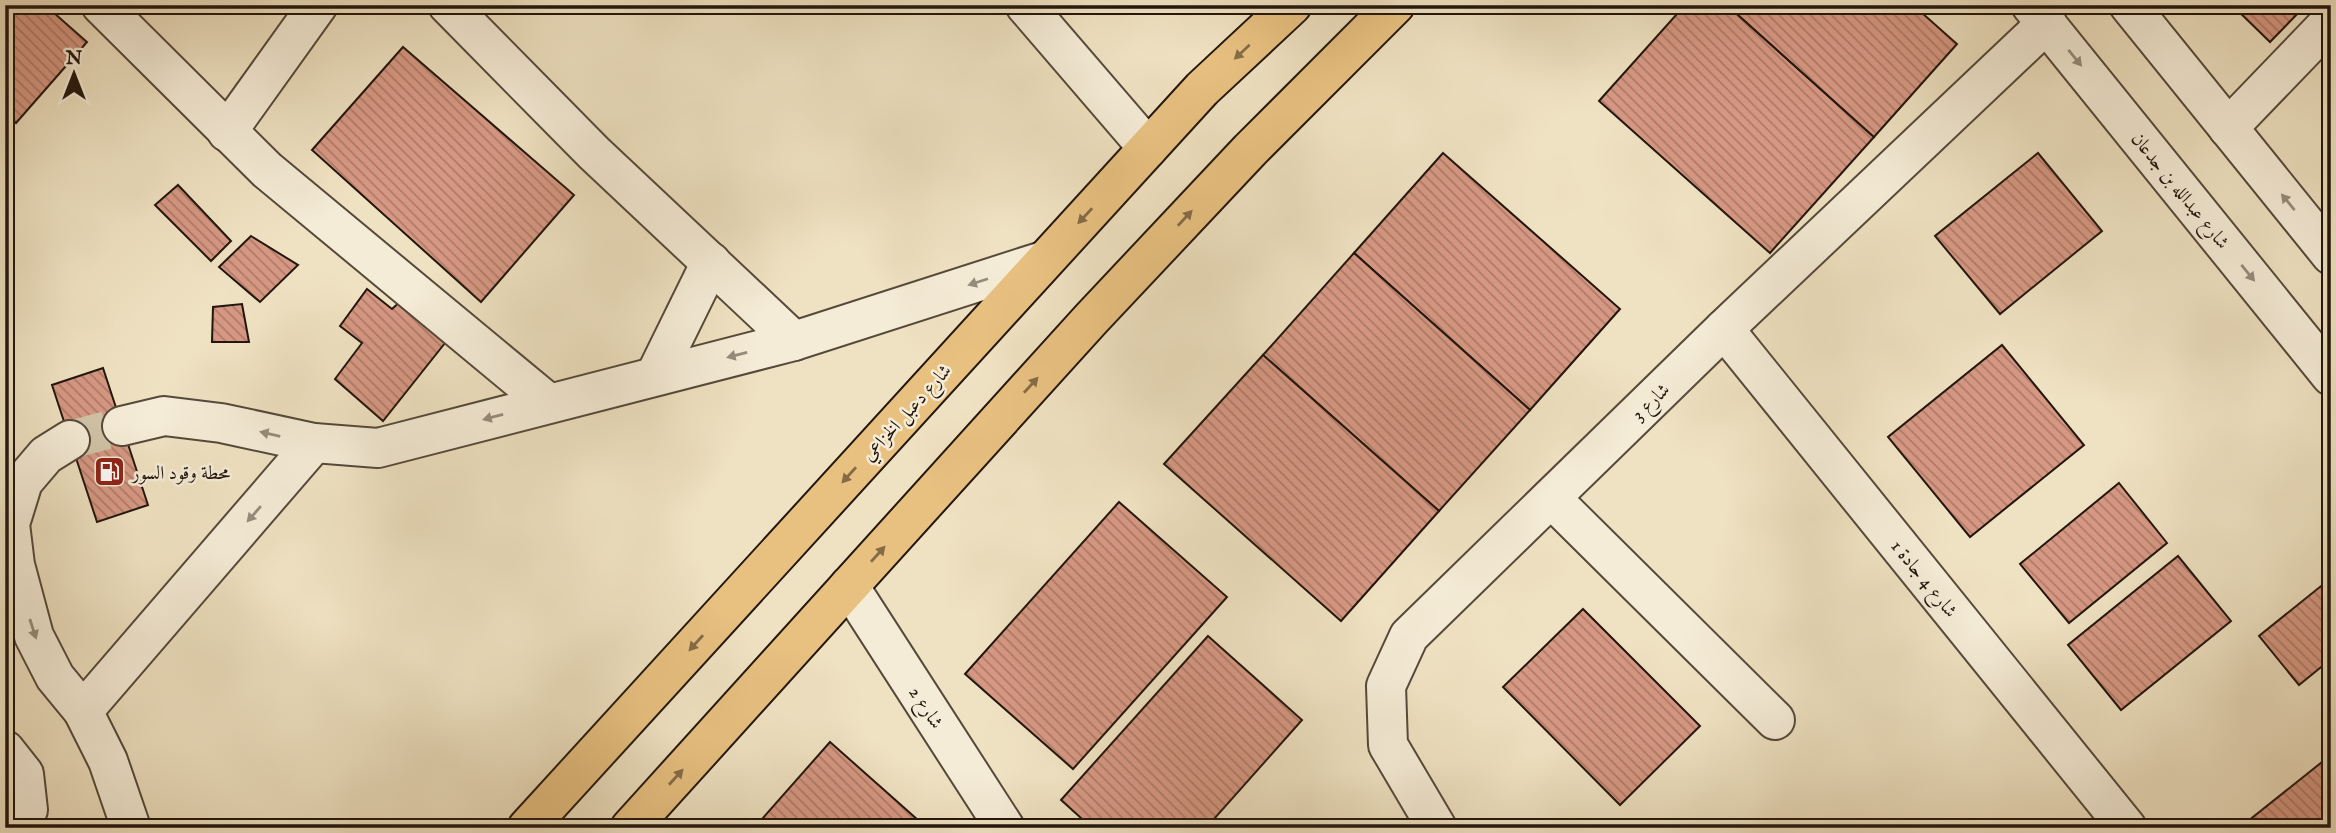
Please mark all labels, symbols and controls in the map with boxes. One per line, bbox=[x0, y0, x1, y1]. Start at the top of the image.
north arrow bbox=[38, 38, 108, 108]
one-way arrow bbox=[1233, 44, 1251, 60]
text: N bbox=[65, 47, 83, 71]
one-way arrow bbox=[2067, 48, 2082, 66]
street label: شارع عبدالله بن جدعان bbox=[2123, 128, 2234, 256]
one-way arrow bbox=[2281, 193, 2296, 210]
one-way arrow bbox=[1077, 207, 1093, 225]
one-way arrow bbox=[1177, 210, 1193, 227]
one-way arrow bbox=[2240, 265, 2255, 282]
one-way arrow bbox=[967, 277, 988, 288]
one-way arrow bbox=[726, 350, 748, 361]
street label: شارع دعبل الخزاعي bbox=[857, 360, 959, 468]
one-way arrow bbox=[1023, 376, 1039, 394]
street label: شارع 3 bbox=[1627, 378, 1677, 428]
one-way arrow bbox=[482, 412, 504, 423]
one-way arrow bbox=[259, 428, 281, 439]
fuel station icon: محطة وقود السور bbox=[92, 455, 126, 489]
place label: محطة وقود السور bbox=[130, 462, 231, 486]
one-way arrow bbox=[841, 466, 857, 484]
one-way arrow bbox=[247, 505, 262, 522]
street label: شارع 4 جادة 1 bbox=[1883, 535, 1962, 624]
one-way arrow bbox=[870, 545, 886, 563]
one-way arrow bbox=[28, 618, 39, 639]
one-way arrow bbox=[688, 634, 704, 652]
street label: شارع 2 bbox=[901, 682, 948, 735]
one-way arrow bbox=[668, 768, 684, 786]

